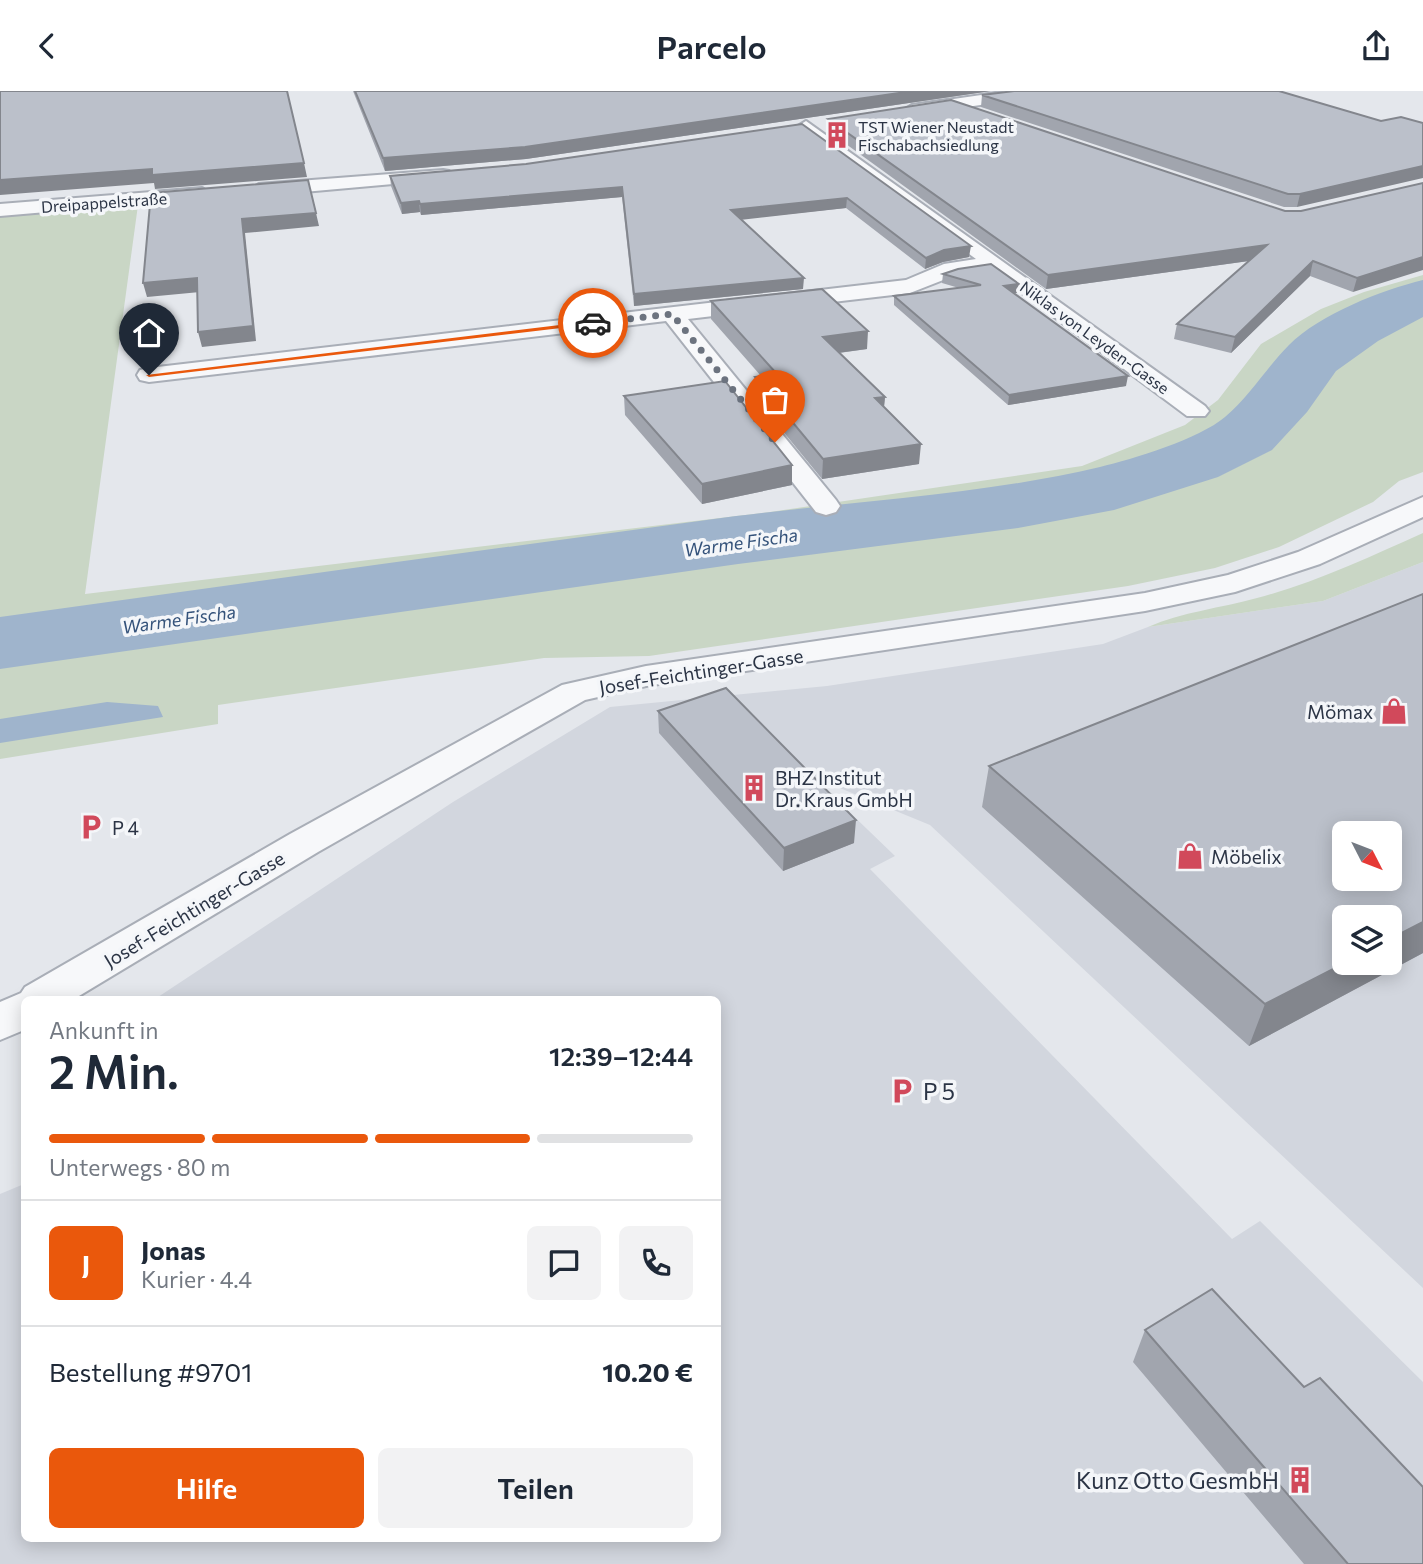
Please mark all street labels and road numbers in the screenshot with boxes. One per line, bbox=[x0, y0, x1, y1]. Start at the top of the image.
street label: Dreipappelstraße bbox=[40, 188, 168, 216]
street label: Niklas von Leyden-Gasse bbox=[1017, 277, 1173, 397]
street label: Josef-Feichtinger-Gasse bbox=[597, 643, 805, 699]
street label: Josef-Feichtinger-Gasse bbox=[100, 846, 288, 972]

